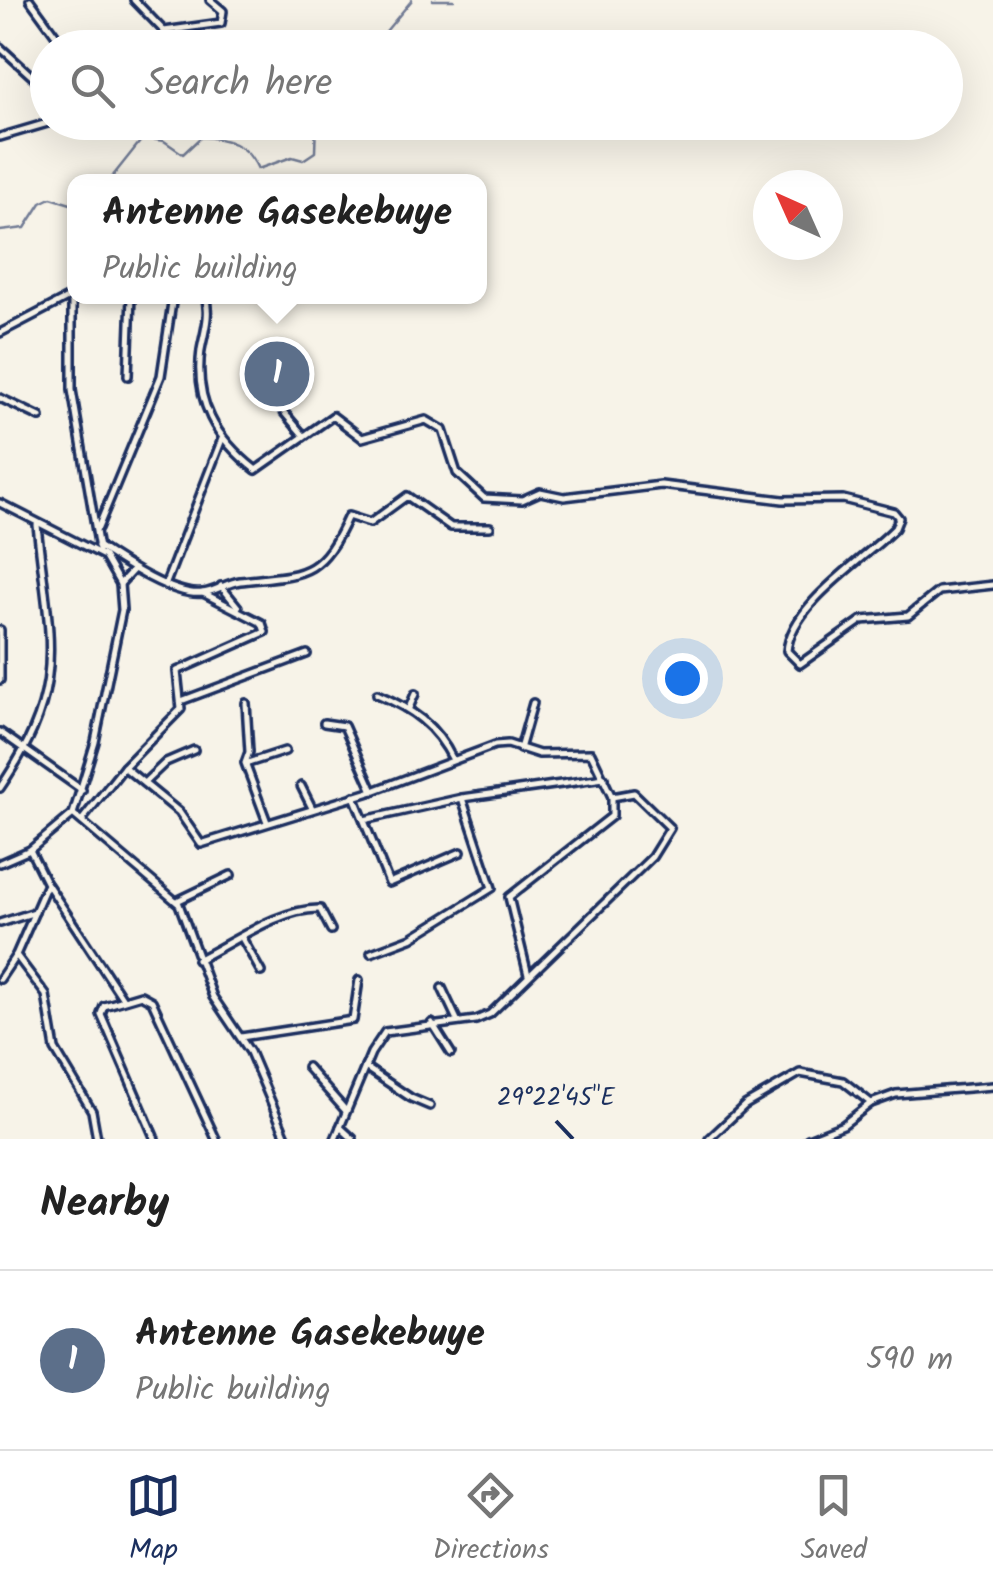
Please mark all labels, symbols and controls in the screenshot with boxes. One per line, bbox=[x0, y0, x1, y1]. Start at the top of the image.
search box bbox=[30, 30, 963, 140]
text: Search here bbox=[145, 55, 332, 115]
icon: search bbox=[65, 58, 120, 113]
north arrow bbox=[753, 170, 843, 260]
popup bbox=[67, 174, 487, 304]
text: Antenne Gasekebuye bbox=[102, 184, 452, 244]
text: Public building bbox=[102, 244, 298, 295]
pin: 1 bbox=[244, 336, 310, 412]
your location bbox=[657, 653, 708, 704]
text: 29°22'45"E bbox=[497, 1078, 616, 1118]
text: Nearby bbox=[40, 1171, 169, 1238]
text: Antenne Gasekebuye bbox=[135, 1305, 485, 1365]
text: 1 bbox=[68, 1335, 77, 1386]
text: 590 m bbox=[866, 1335, 953, 1386]
text: Public building bbox=[135, 1365, 331, 1416]
tab: Map bbox=[126, 1468, 181, 1573]
tab: Directions bbox=[433, 1468, 549, 1573]
tab: Saved bbox=[801, 1468, 867, 1573]

